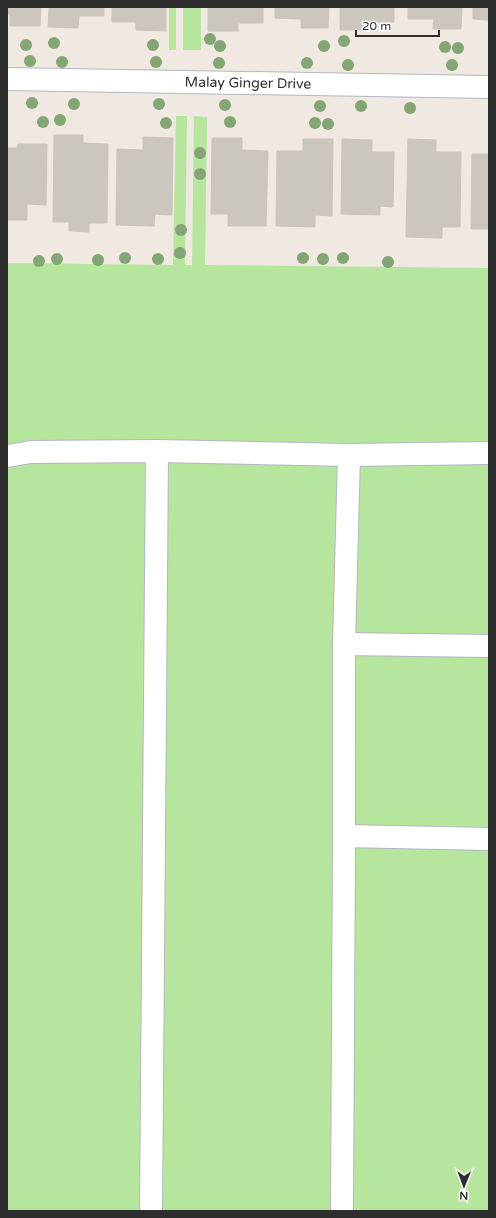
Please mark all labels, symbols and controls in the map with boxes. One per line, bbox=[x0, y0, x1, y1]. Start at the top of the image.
scale bar bbox=[356, 12, 439, 38]
text: 20 m bbox=[362, 19, 391, 33]
street label: Malay Ginger Drive bbox=[185, 73, 312, 93]
north arrow bbox=[444, 1166, 484, 1206]
text: N bbox=[459, 1189, 468, 1202]

